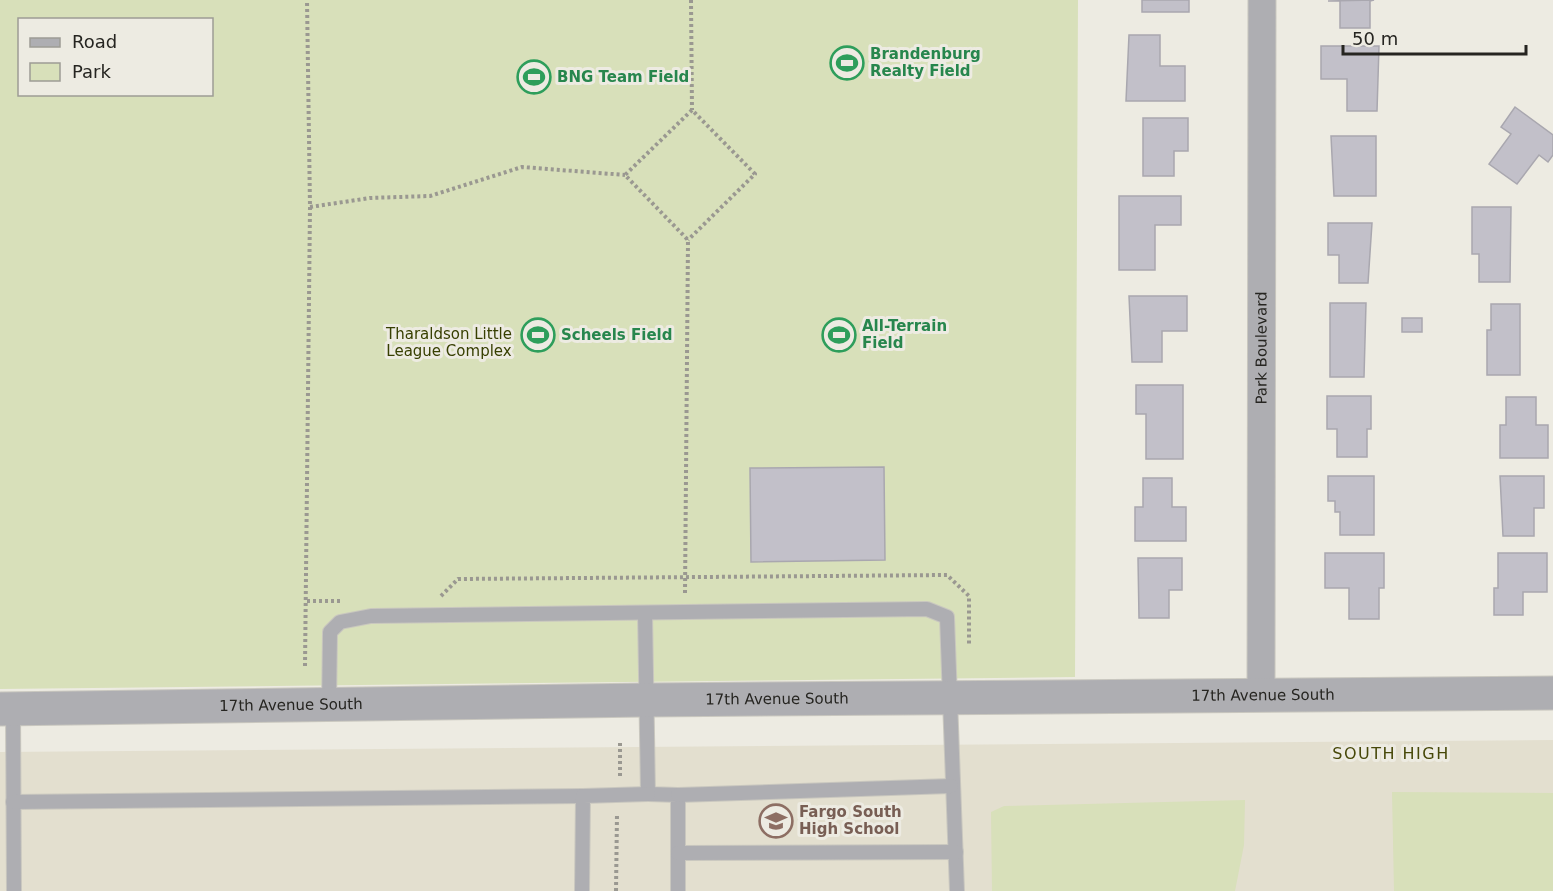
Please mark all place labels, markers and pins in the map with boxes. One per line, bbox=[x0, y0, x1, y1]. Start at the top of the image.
sports icon: Brandenburg Realty Field bbox=[829, 45, 865, 81]
place label: Brandenburg Realty Field bbox=[870, 45, 981, 80]
sports icon: BNG Team Field bbox=[516, 59, 552, 95]
place label: BNG Team Field bbox=[557, 68, 689, 86]
sports icon: Scheels Field bbox=[520, 317, 556, 353]
sports icon: All-Terrain Field bbox=[821, 317, 857, 353]
place label: All-Terrain Field bbox=[862, 317, 947, 352]
place label: Scheels Field bbox=[561, 326, 672, 344]
school or university icon: Fargo South High School bbox=[758, 803, 794, 839]
place label: Fargo South High School bbox=[799, 803, 902, 838]

